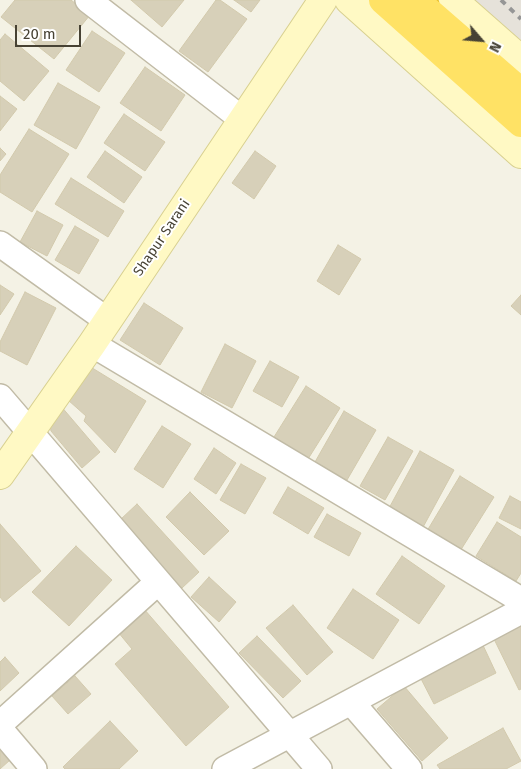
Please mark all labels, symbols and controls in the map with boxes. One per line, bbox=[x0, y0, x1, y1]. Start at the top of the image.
scale bar bbox=[18, 15, 84, 47]
north arrow bbox=[456, 15, 506, 65]
text: 20 m bbox=[23, 25, 56, 43]
text: N bbox=[485, 39, 504, 55]
street label: Shapur Sarani bbox=[130, 196, 194, 280]

